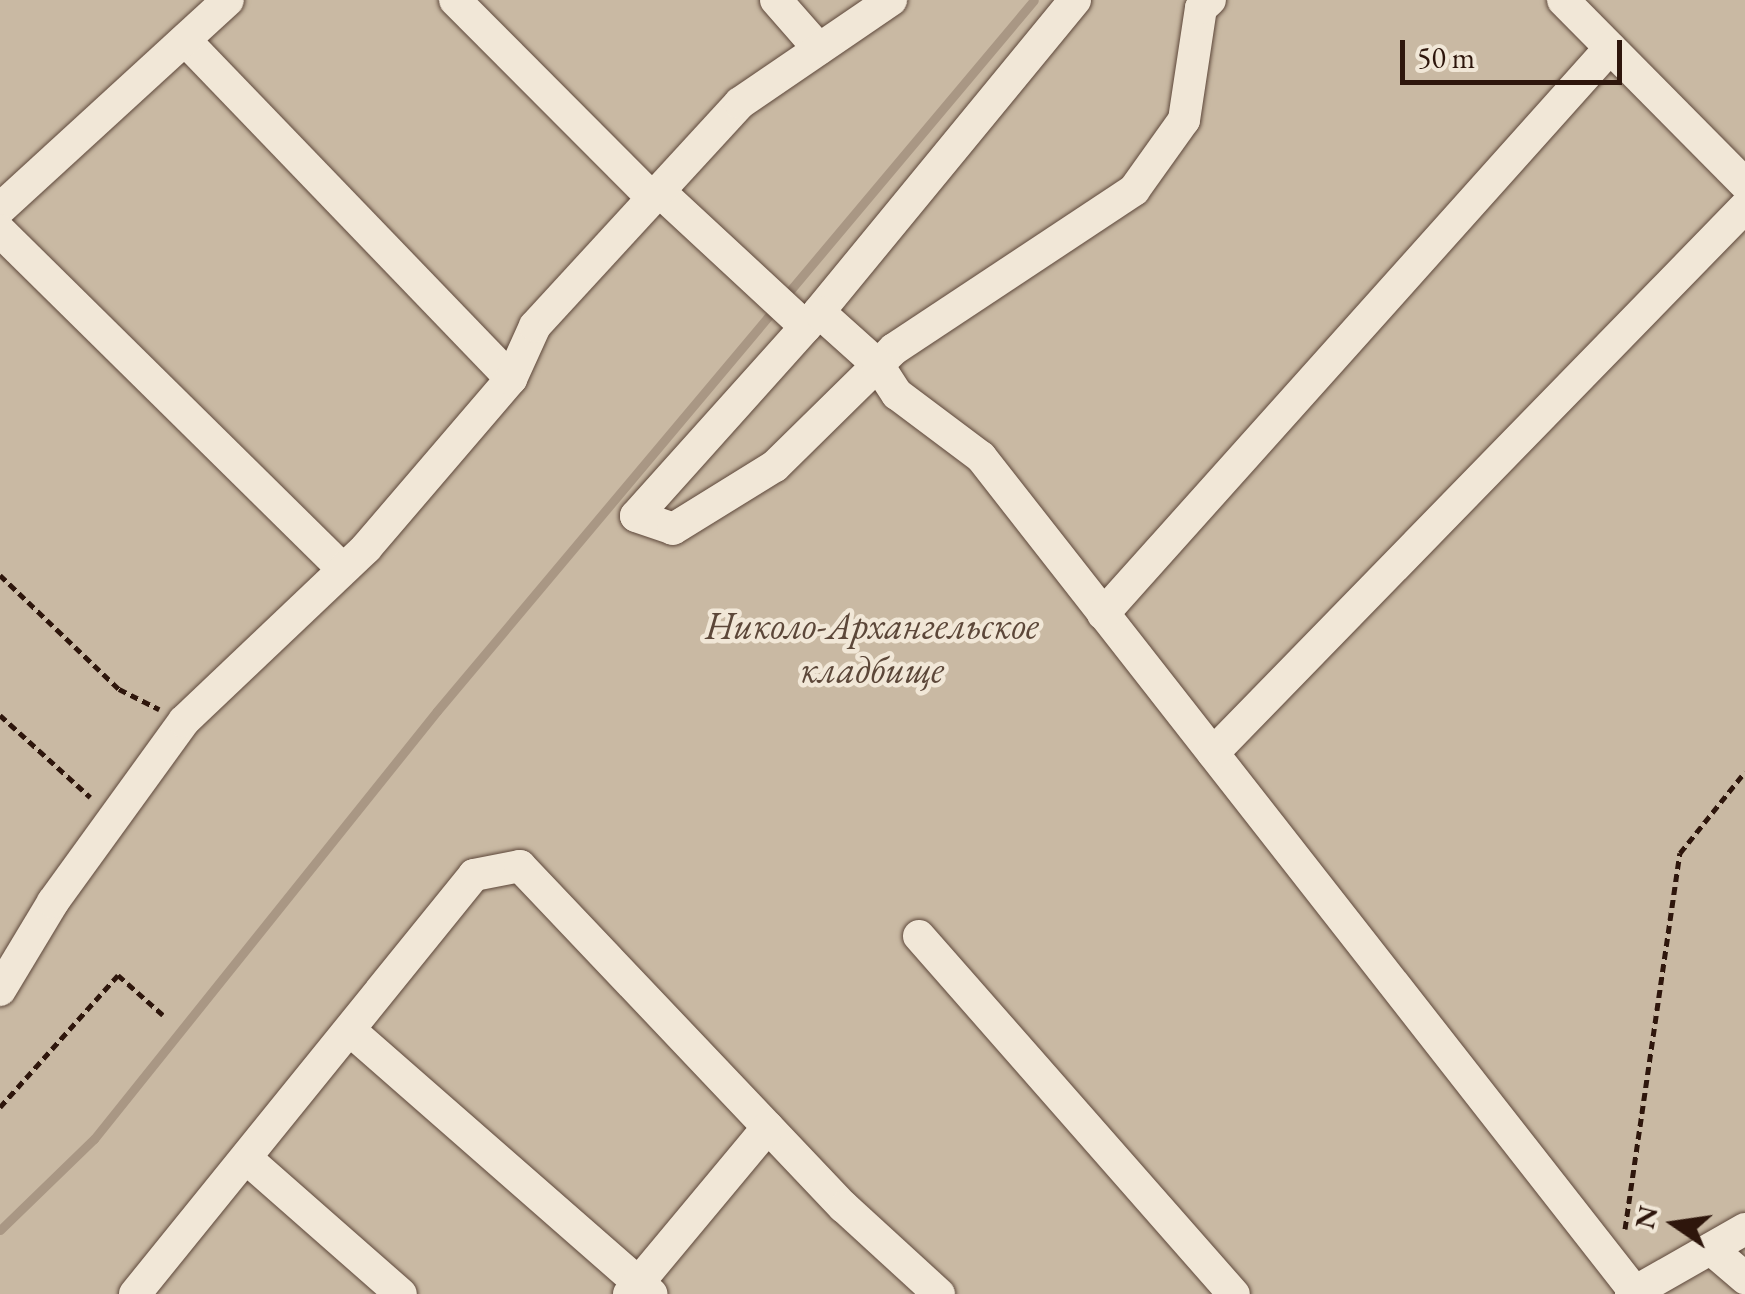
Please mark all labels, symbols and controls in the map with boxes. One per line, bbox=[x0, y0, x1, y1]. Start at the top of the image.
scale bar bbox=[1405, 20, 1628, 82]
text: 50 m bbox=[1417, 38, 1475, 77]
park label: Николо-Архангельское кладбище bbox=[705, 602, 1039, 692]
north arrow bbox=[1625, 1174, 1725, 1274]
text: N bbox=[1626, 1202, 1666, 1232]

